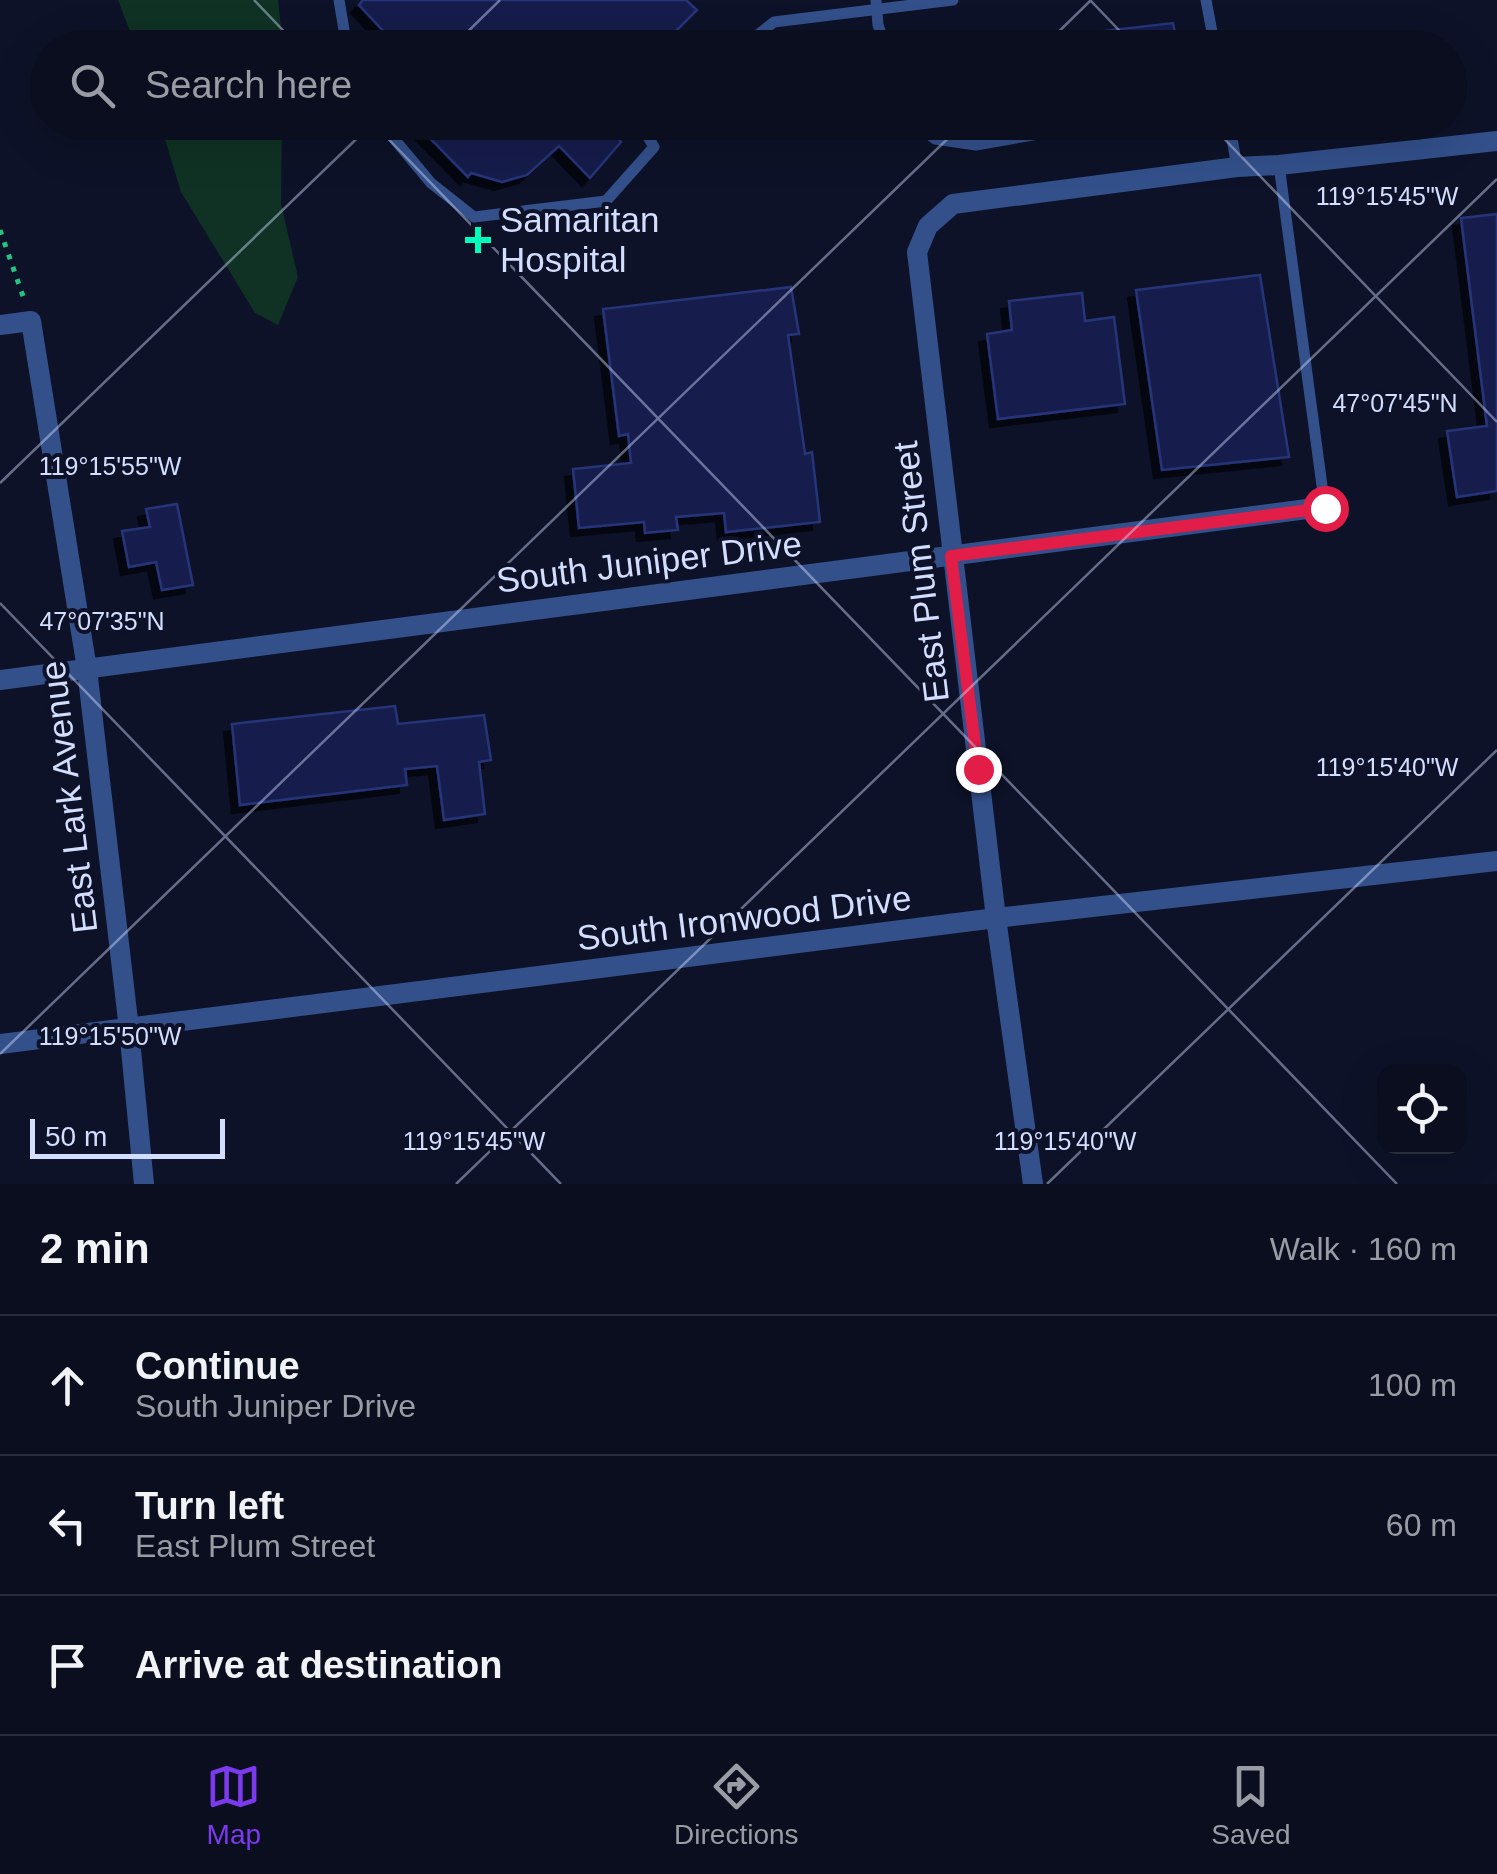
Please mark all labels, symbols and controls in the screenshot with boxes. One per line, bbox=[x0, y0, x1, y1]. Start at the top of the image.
search box bbox=[30, 30, 1467, 140]
icon: search bbox=[65, 58, 120, 113]
text: Search here bbox=[145, 64, 352, 106]
text: 119°15'45"W bbox=[1316, 182, 1459, 210]
place label: Samaritan Hospital bbox=[500, 200, 660, 279]
marker: Samaritan Hospital bbox=[465, 227, 491, 253]
text: 47°07'45"N bbox=[1332, 389, 1458, 417]
street label: East Plum Street bbox=[885, 439, 956, 705]
text: 119°15'55"W bbox=[39, 452, 182, 480]
route start bbox=[1303, 486, 1349, 532]
street label: South Juniper Drive bbox=[494, 523, 804, 600]
text: 47°07'35"N bbox=[39, 607, 165, 635]
street label: East Lark Avenue bbox=[32, 659, 105, 935]
route end bbox=[956, 747, 1002, 793]
text: 119°15'40"W bbox=[1316, 753, 1459, 781]
street label: South Ironwood Drive bbox=[575, 878, 913, 957]
text: 119°15'50"W bbox=[39, 1022, 182, 1050]
map controls bbox=[1377, 1064, 1467, 1154]
button: locate bbox=[1377, 1064, 1467, 1154]
scale bar bbox=[30, 1114, 225, 1158]
text: 50 m bbox=[45, 1121, 107, 1152]
text: 119°15'45"W bbox=[403, 1127, 546, 1155]
text: 119°15'40"W bbox=[994, 1127, 1137, 1155]
text: 2 min bbox=[40, 1225, 150, 1272]
text: Walk · 160 m bbox=[1270, 1231, 1457, 1267]
text: Continue bbox=[135, 1345, 300, 1387]
icon: ahead bbox=[40, 1358, 95, 1413]
text: 100 m bbox=[1368, 1367, 1457, 1403]
text: South Juniper Drive bbox=[135, 1388, 416, 1424]
text: Turn left bbox=[135, 1485, 284, 1527]
icon: left bbox=[40, 1498, 95, 1553]
text: 60 m bbox=[1386, 1507, 1457, 1543]
text: East Plum Street bbox=[135, 1528, 375, 1564]
icon: arrive bbox=[40, 1638, 95, 1693]
text: Arrive at destination bbox=[135, 1644, 502, 1686]
tab: Map bbox=[206, 1759, 261, 1851]
tab: Directions bbox=[674, 1759, 799, 1851]
tab: Saved bbox=[1211, 1759, 1291, 1851]

